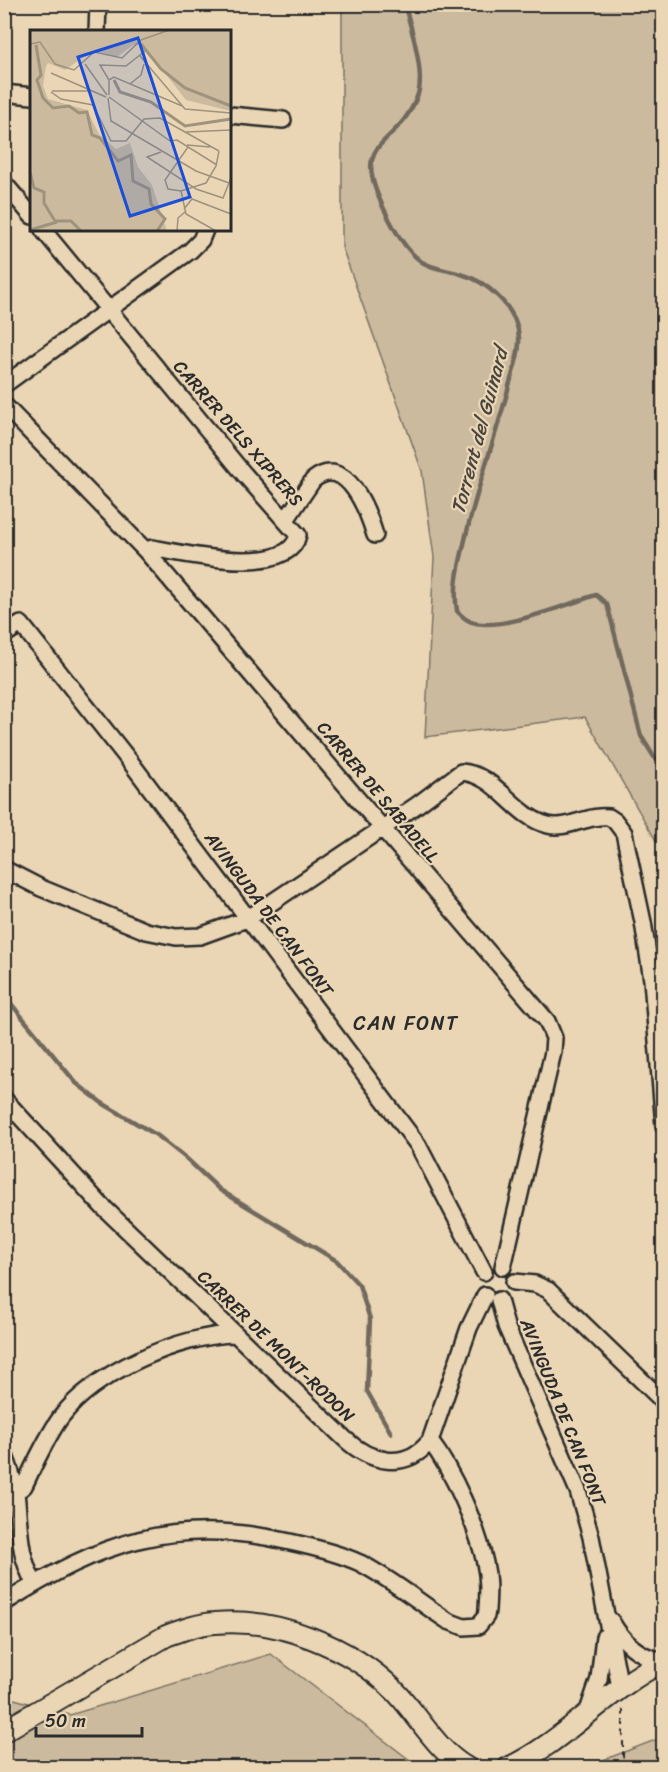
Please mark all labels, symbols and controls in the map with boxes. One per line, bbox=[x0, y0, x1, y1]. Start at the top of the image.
inset map bbox=[30, 30, 231, 231]
water label: Torrent del Guinard bbox=[441, 339, 520, 518]
street label: CARRER DELS XIPRERS bbox=[165, 352, 311, 514]
street label: CARRER DE SABADELL bbox=[309, 714, 448, 871]
street label: AVINGUDA DE CAN FONT bbox=[196, 824, 342, 1004]
district label: CAN FONT bbox=[353, 1006, 459, 1041]
street label: CARRER DE MONT-RODON bbox=[189, 1262, 363, 1431]
street label: AVINGUDA DE CAN FONT bbox=[510, 1312, 616, 1512]
scale bar bbox=[36, 1700, 142, 1738]
text: 50 m bbox=[45, 1705, 86, 1737]

